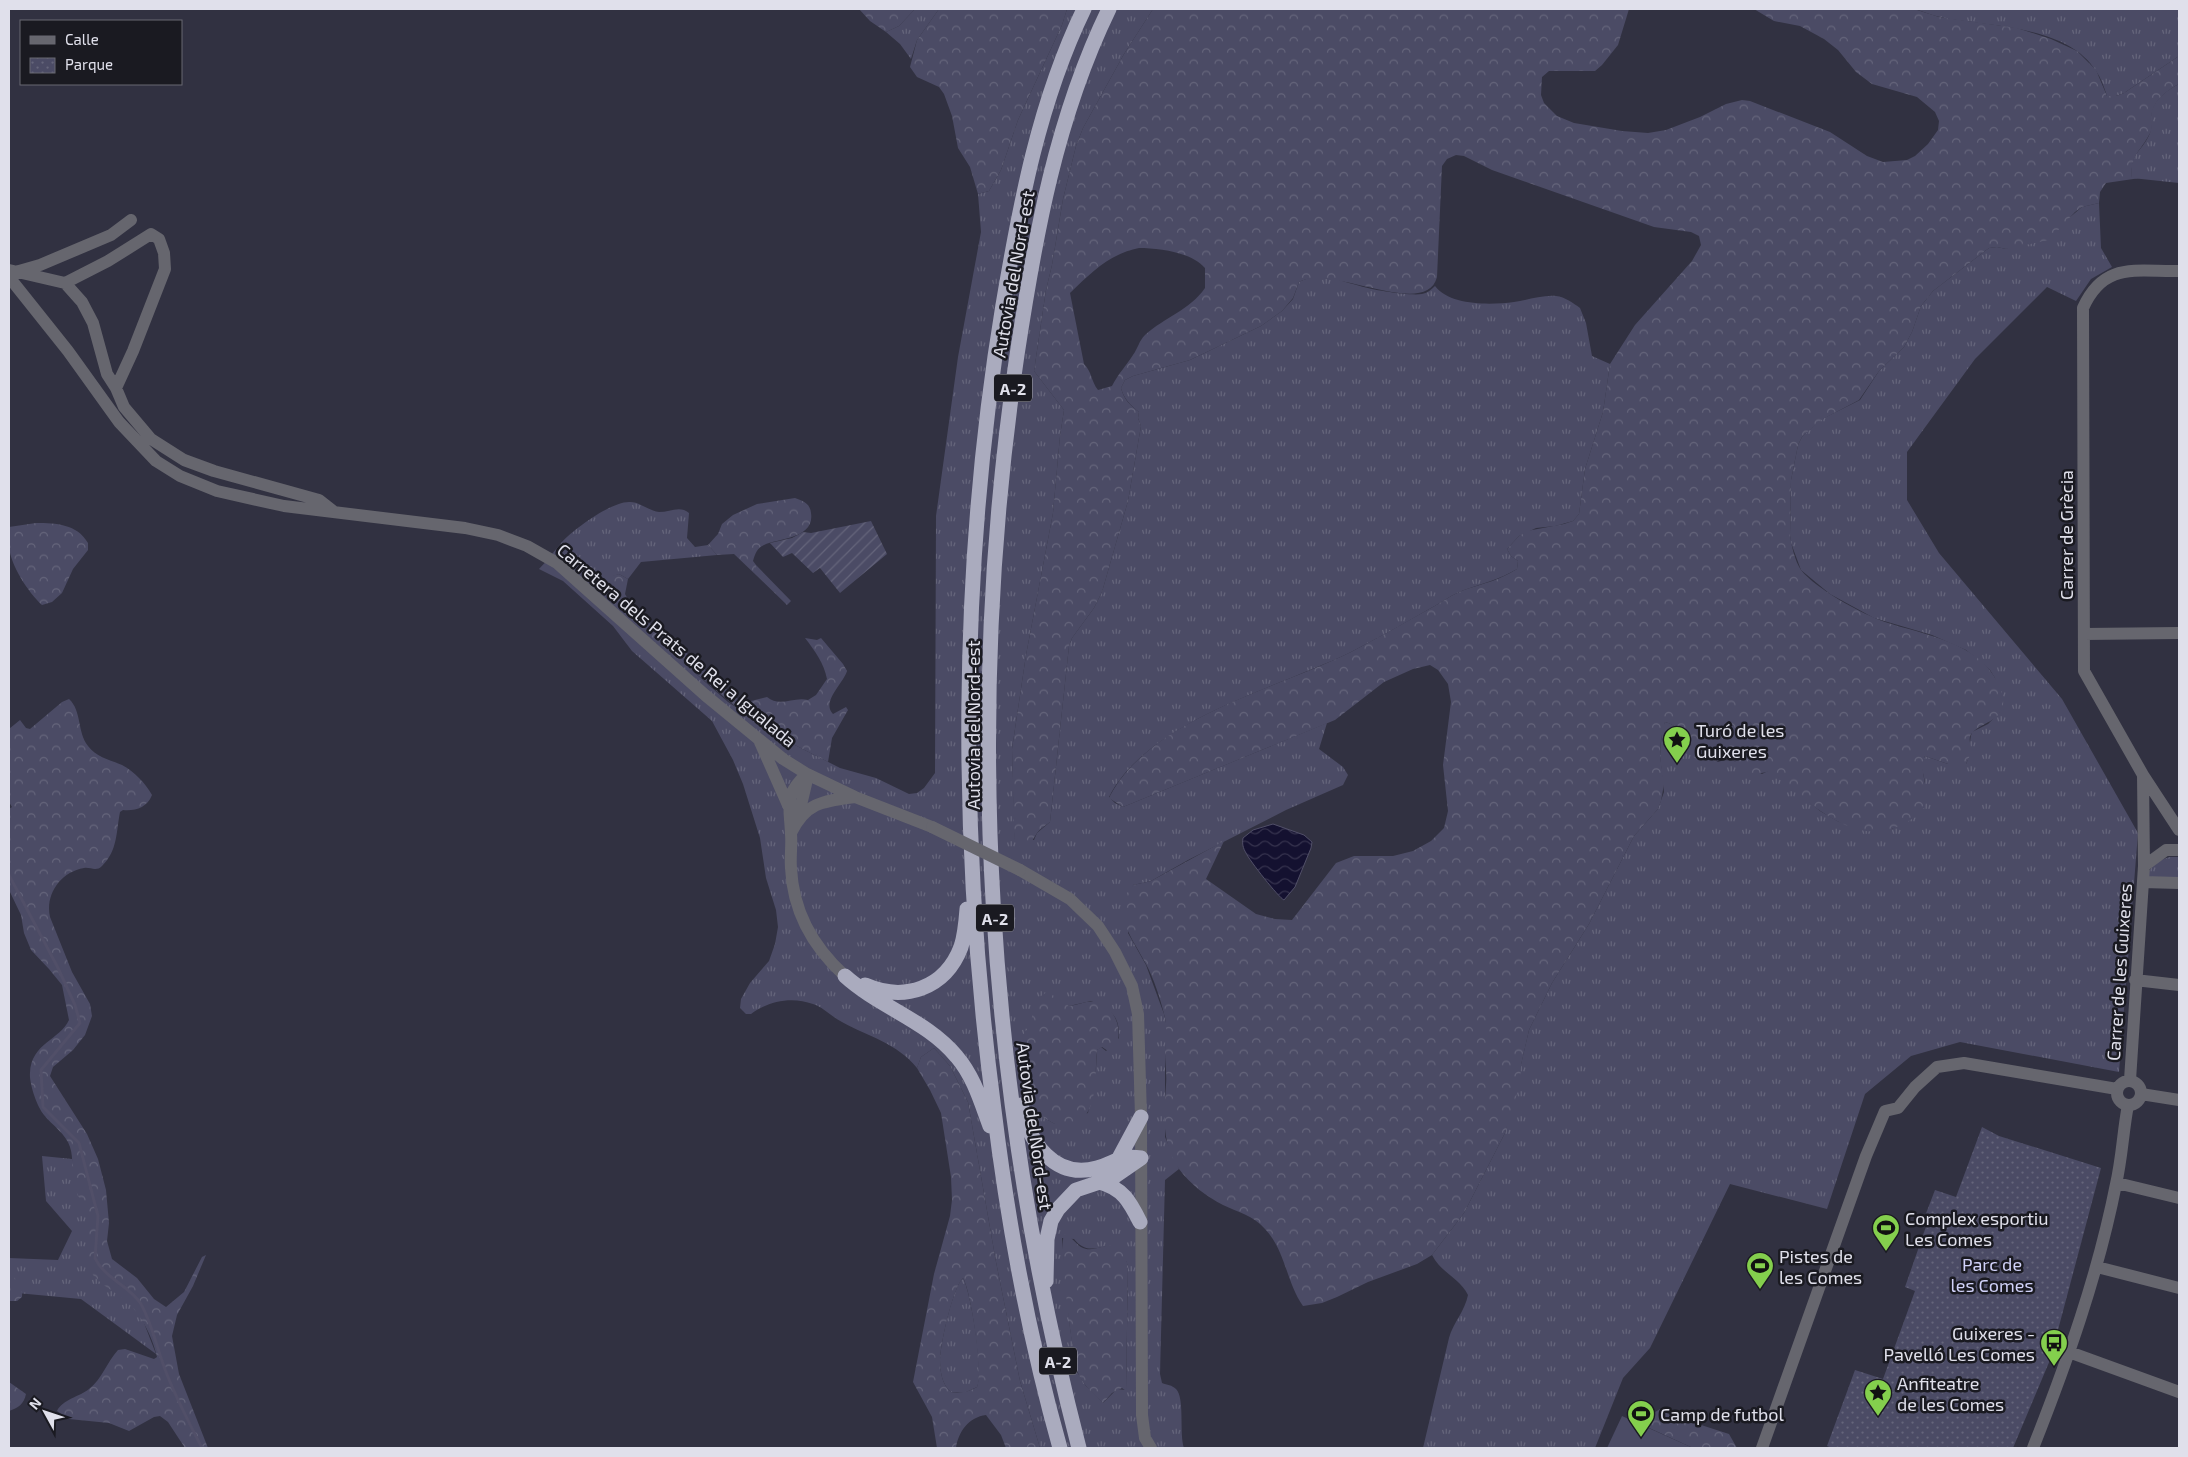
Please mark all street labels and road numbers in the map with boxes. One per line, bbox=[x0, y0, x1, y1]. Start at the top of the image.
street label: Autovia del Nord-est bbox=[987, 189, 1039, 359]
road number: A-2 bbox=[994, 374, 1032, 402]
street label: Carrer de Grècia bbox=[2055, 470, 2077, 600]
street label: Carretera dels Prats de Rei a Igualada bbox=[553, 538, 801, 752]
street label: Autovia del Nord-est bbox=[962, 640, 984, 810]
street label: Carrer de les Guixeres bbox=[2102, 883, 2136, 1061]
road number: A-2 bbox=[976, 904, 1014, 931]
street label: Autovia del Nord-est bbox=[1012, 1041, 1058, 1211]
road number: A-2 bbox=[1039, 1348, 1077, 1374]

